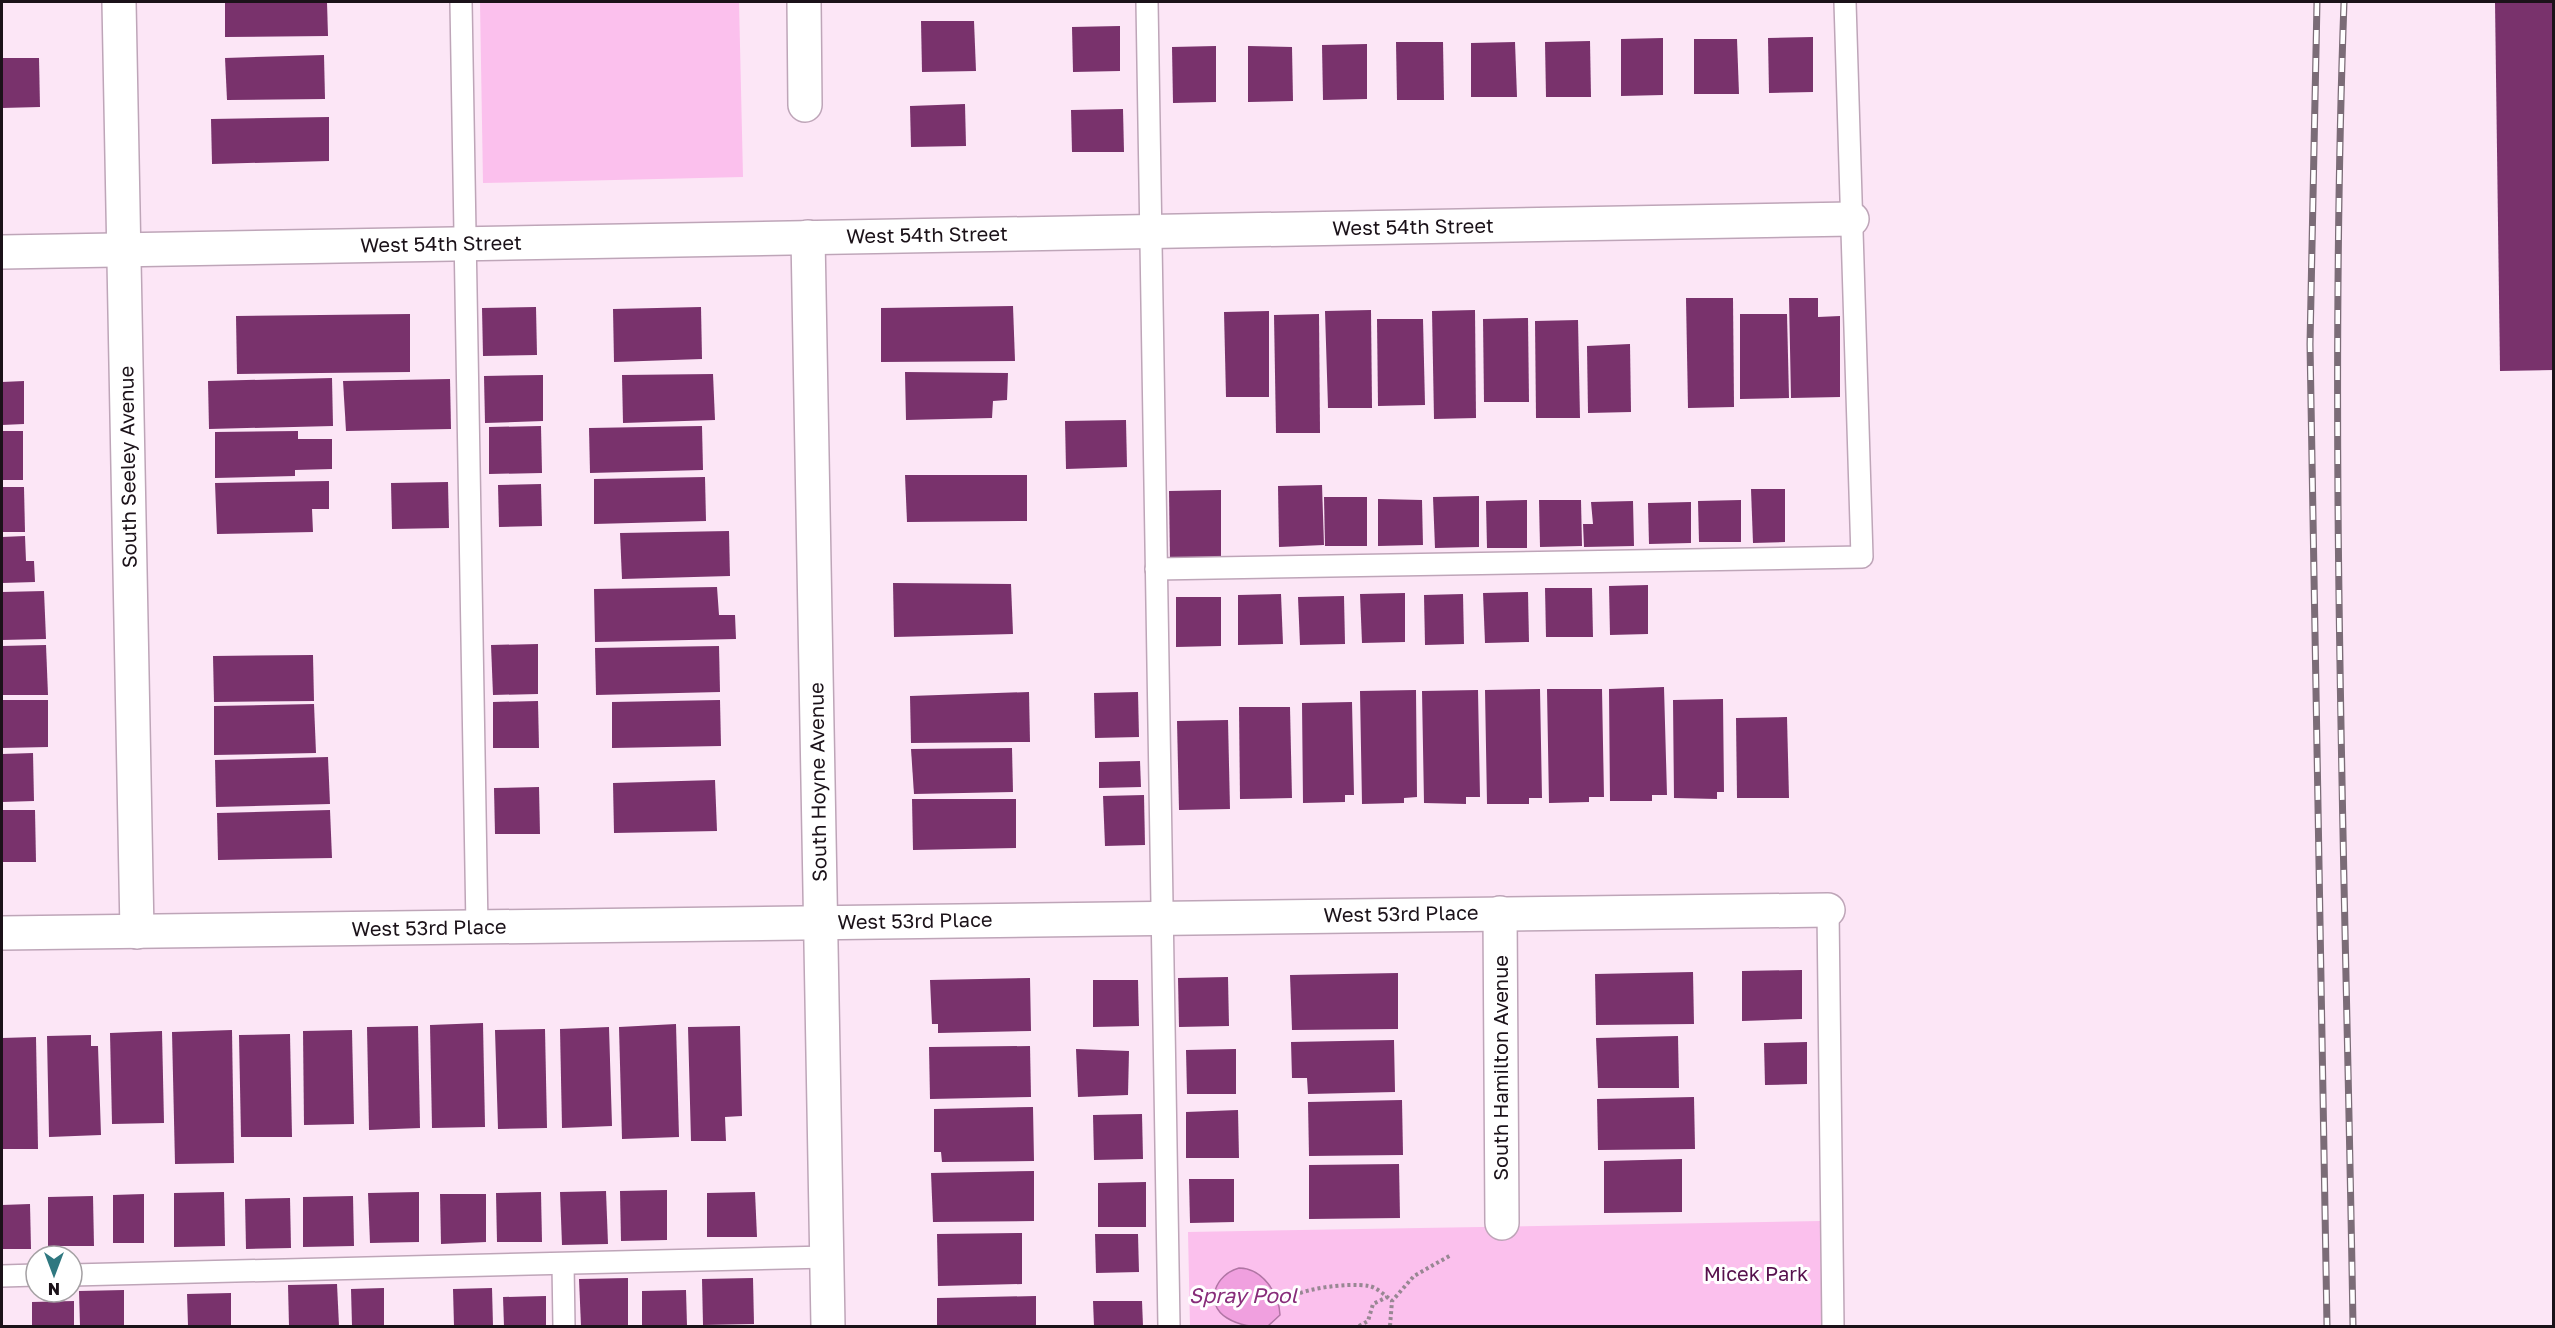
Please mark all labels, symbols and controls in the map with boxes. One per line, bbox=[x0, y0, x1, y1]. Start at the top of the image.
street label: West 54th Street bbox=[1332, 213, 1494, 239]
street label: West 54th Street bbox=[846, 221, 1008, 247]
street label: West 54th Street bbox=[360, 230, 522, 256]
street label: South Seeley Avenue bbox=[113, 366, 141, 568]
street label: South Hoyne Avenue bbox=[803, 682, 831, 882]
street label: West 53rd Place bbox=[1323, 900, 1479, 926]
street label: West 53rd Place bbox=[837, 907, 993, 933]
street label: West 53rd Place bbox=[351, 914, 507, 940]
street label: South Hamilton Avenue bbox=[1488, 955, 1512, 1181]
north arrow bbox=[24, 1244, 84, 1304]
park label: Micek Park bbox=[1704, 1261, 1808, 1285]
text: N bbox=[48, 1279, 60, 1299]
water label: Spray Pool bbox=[1189, 1282, 1298, 1308]

